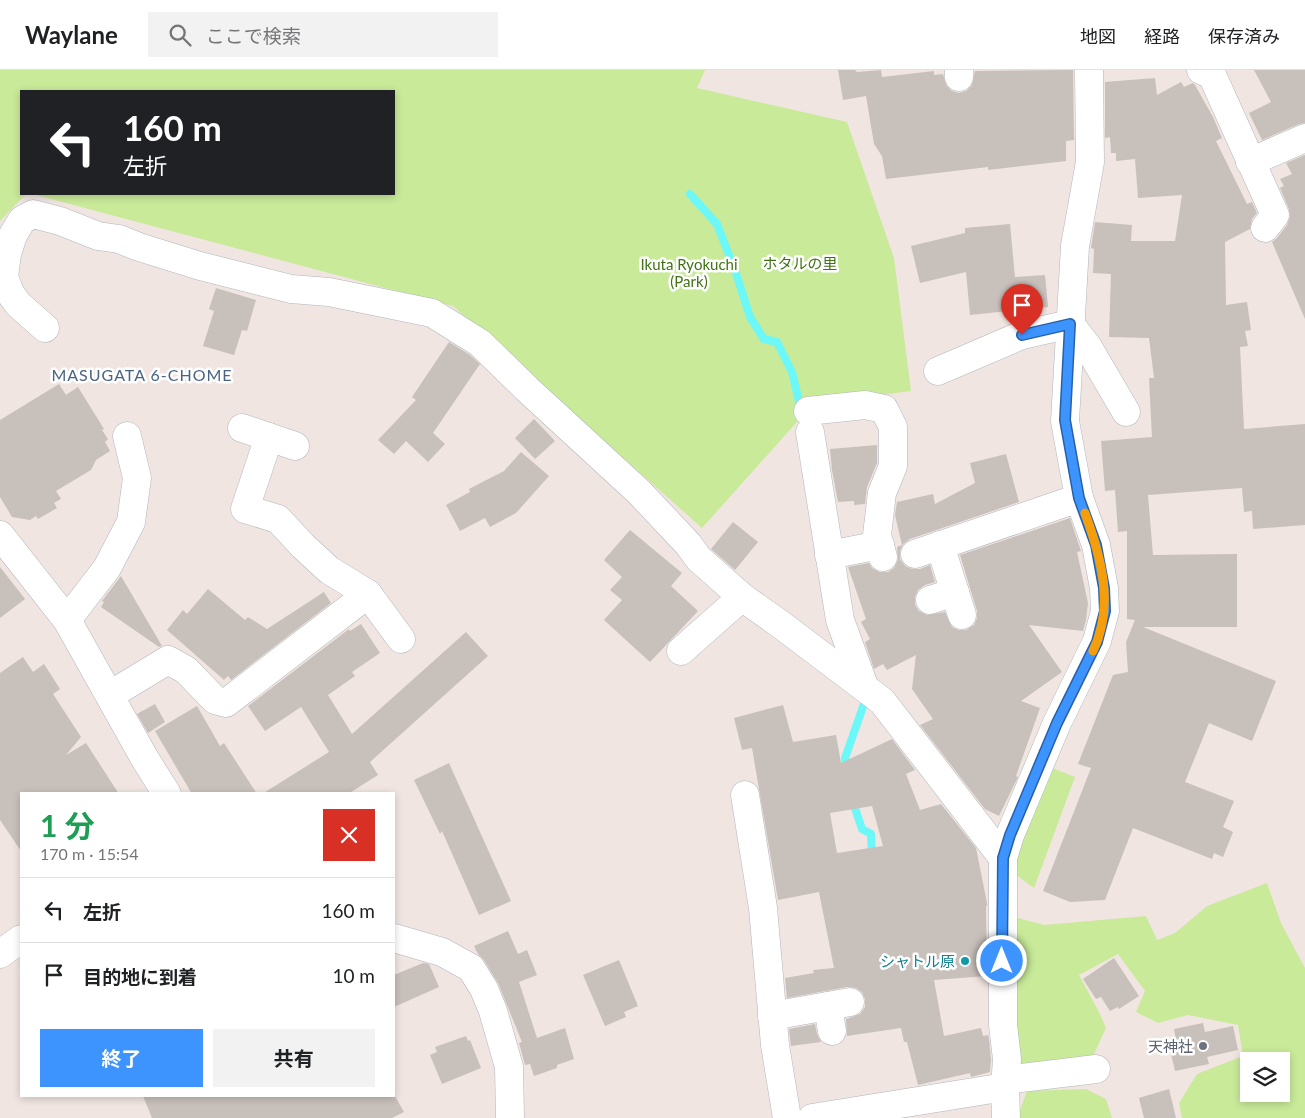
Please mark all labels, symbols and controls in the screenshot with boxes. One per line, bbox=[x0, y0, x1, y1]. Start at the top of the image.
search box bbox=[148, 12, 498, 57]
text: Waylane bbox=[25, 20, 118, 49]
icon: search bbox=[166, 21, 194, 49]
text: ここで検索 bbox=[206, 24, 301, 47]
text: 地図 bbox=[1080, 25, 1116, 47]
text: 経路 bbox=[1144, 25, 1180, 47]
text: 保存済み bbox=[1208, 25, 1280, 47]
text: 160 m bbox=[123, 106, 222, 148]
icon: left bbox=[40, 110, 105, 175]
text: 左折 bbox=[123, 152, 167, 179]
park label: ホタルの里 bbox=[762, 254, 838, 272]
park label: Ikuta Ryokuchi (Park) bbox=[640, 255, 738, 290]
pin bbox=[1001, 284, 1043, 335]
icon: arrive bbox=[1008, 291, 1036, 319]
district label: MASUGATA 6-CHOME bbox=[51, 365, 233, 384]
text: 1 分 bbox=[40, 807, 95, 843]
button: close bbox=[323, 809, 375, 861]
text: 170 m · 15:54 bbox=[40, 844, 139, 863]
icon: left bbox=[40, 896, 68, 924]
text: 160 m bbox=[321, 899, 375, 922]
text: 左折 bbox=[83, 900, 121, 923]
position arrow bbox=[975, 934, 1027, 986]
place label: シャトル原 bbox=[880, 952, 955, 970]
marker: シャトル原 bbox=[959, 955, 971, 967]
icon: arrive bbox=[40, 961, 68, 989]
text: 10 m bbox=[332, 964, 375, 987]
text: 目的地に到着 bbox=[83, 965, 197, 988]
button: 終了 bbox=[40, 1029, 203, 1087]
button: 共有 bbox=[213, 1029, 375, 1087]
place label: 天神社 bbox=[1148, 1037, 1193, 1055]
marker: 天神社 bbox=[1197, 1040, 1209, 1052]
map controls bbox=[1240, 1052, 1290, 1102]
button: layers bbox=[1240, 1052, 1290, 1102]

